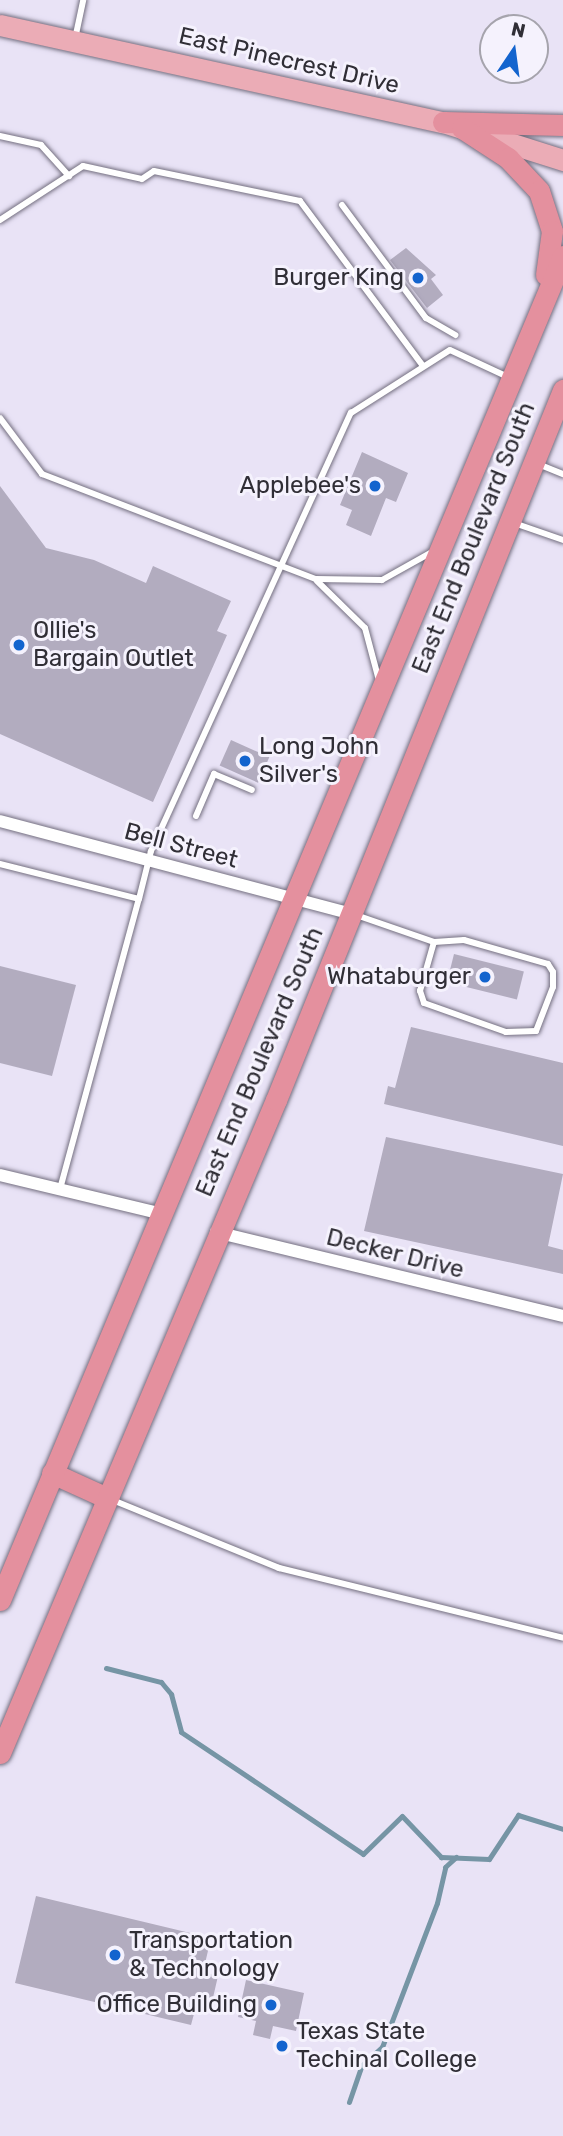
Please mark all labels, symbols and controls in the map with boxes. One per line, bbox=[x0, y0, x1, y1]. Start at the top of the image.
north arrow bbox=[479, 14, 549, 84]
text: N bbox=[509, 17, 528, 43]
street label: East Pinecrest Drive bbox=[176, 22, 402, 100]
place label: Burger King bbox=[273, 264, 404, 292]
marker: Burger King bbox=[410, 270, 426, 286]
street label: East End Boulevard South bbox=[406, 398, 542, 678]
place label: Applebee's bbox=[240, 472, 361, 500]
marker: Applebee's bbox=[367, 478, 383, 494]
place label: Ollie's Bargain Outlet bbox=[33, 617, 194, 673]
marker: Ollie's Bargain Outlet bbox=[11, 637, 27, 653]
place label: Long John Silver's bbox=[259, 733, 379, 789]
marker: Long John Silver's bbox=[237, 753, 253, 769]
street label: Bell Street bbox=[121, 817, 241, 875]
street label: East End Boulevard South bbox=[190, 923, 330, 1201]
place label: Whataburger bbox=[327, 963, 471, 991]
marker: Whataburger bbox=[477, 969, 493, 985]
street label: Decker Drive bbox=[323, 1223, 467, 1285]
place label: Transportation & Technology bbox=[129, 1927, 293, 1983]
marker: Transportation & Technology bbox=[107, 1947, 123, 1963]
place label: Office Building bbox=[97, 1991, 257, 2019]
marker: Office Building bbox=[263, 1997, 279, 2013]
place label: Texas State Techinal College bbox=[296, 2018, 477, 2074]
marker: Texas State Techinal College bbox=[274, 2038, 290, 2054]

